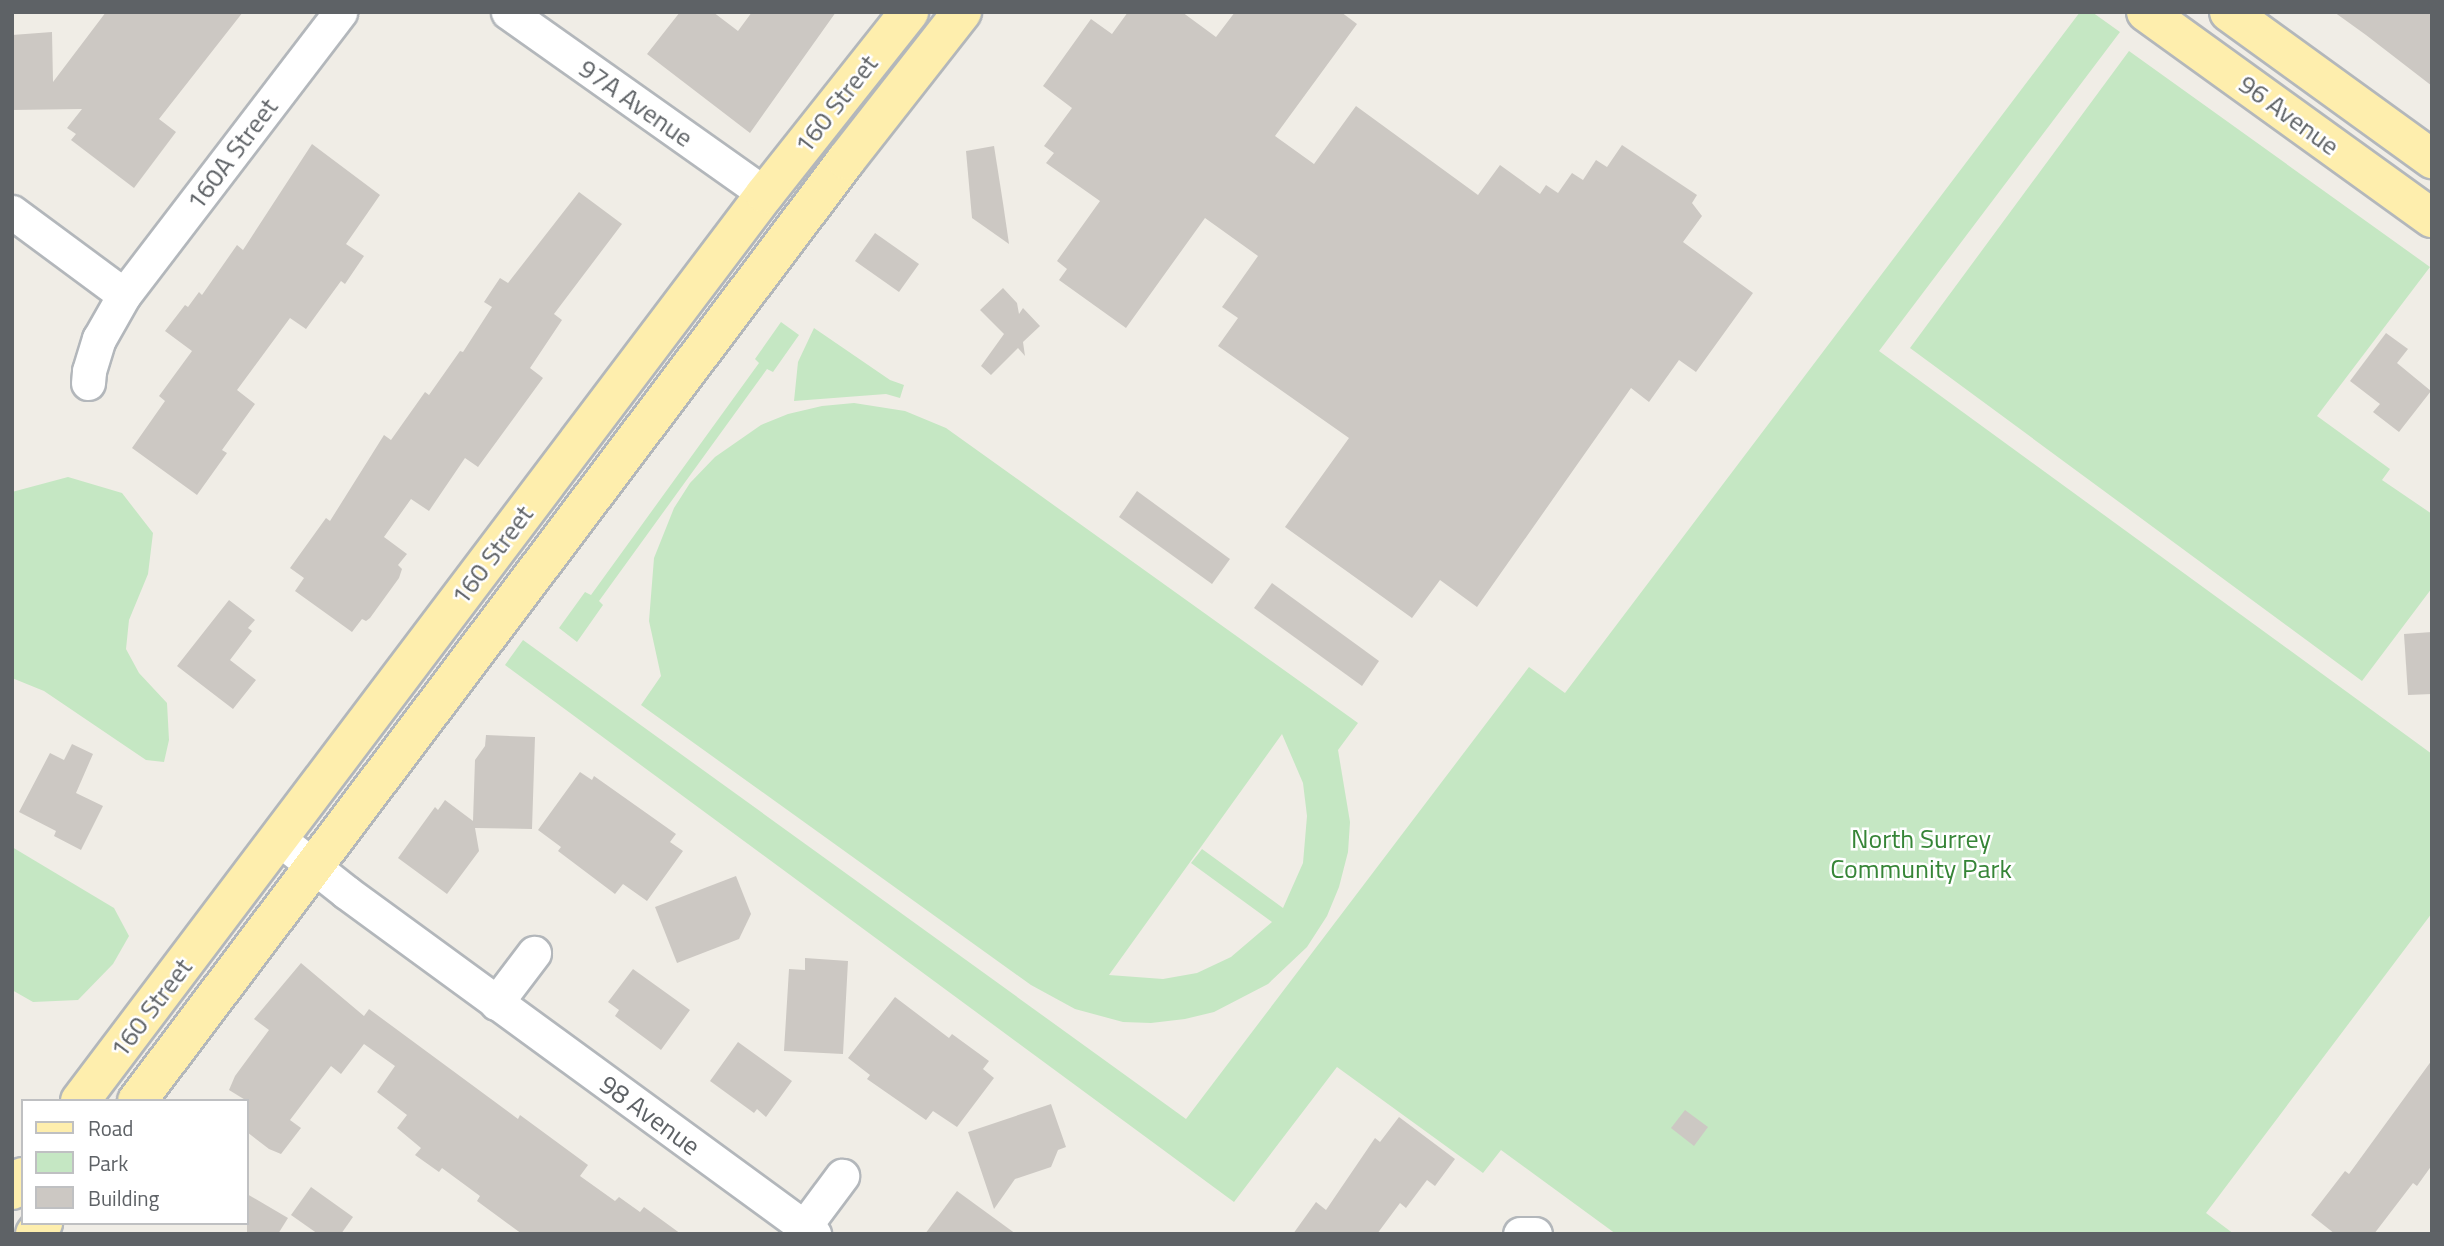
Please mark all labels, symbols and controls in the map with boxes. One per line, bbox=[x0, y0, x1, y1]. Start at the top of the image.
street label: 160 Street bbox=[788, 49, 884, 159]
street label: 97A Avenue bbox=[573, 52, 699, 154]
street label: 96 Avenue bbox=[2233, 68, 2345, 162]
street label: 160A Street bbox=[180, 92, 284, 216]
street label: 160 Street bbox=[445, 499, 539, 611]
park label: North Surrey Community Park bbox=[1830, 823, 2012, 884]
street label: 160 Street bbox=[104, 952, 198, 1064]
street label: 98 Avenue bbox=[594, 1068, 706, 1162]
legend bbox=[21, 1099, 248, 1225]
text: Road bbox=[88, 1112, 133, 1144]
text: Park bbox=[88, 1147, 128, 1179]
text: Building bbox=[88, 1182, 159, 1214]

